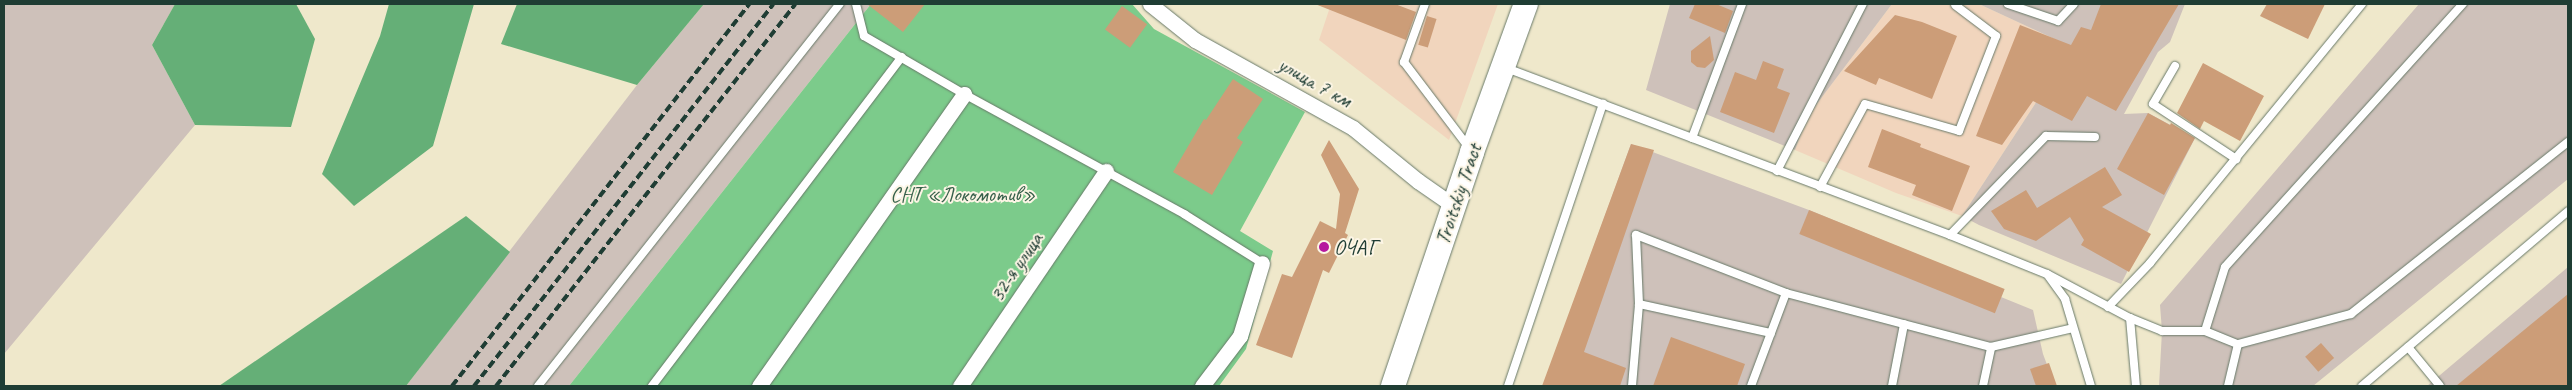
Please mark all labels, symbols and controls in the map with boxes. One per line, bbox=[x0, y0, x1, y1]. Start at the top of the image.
street label: улица 7 км bbox=[1274, 52, 1356, 112]
street label: Troitskiy Tract bbox=[1429, 141, 1487, 247]
park label: СНТ «Локомотив» bbox=[890, 181, 1036, 207]
street label: 32-я улица bbox=[984, 227, 1048, 307]
place label: ОЧАГ bbox=[1334, 234, 1377, 260]
marker: ОЧАГ bbox=[1318, 241, 1330, 253]

